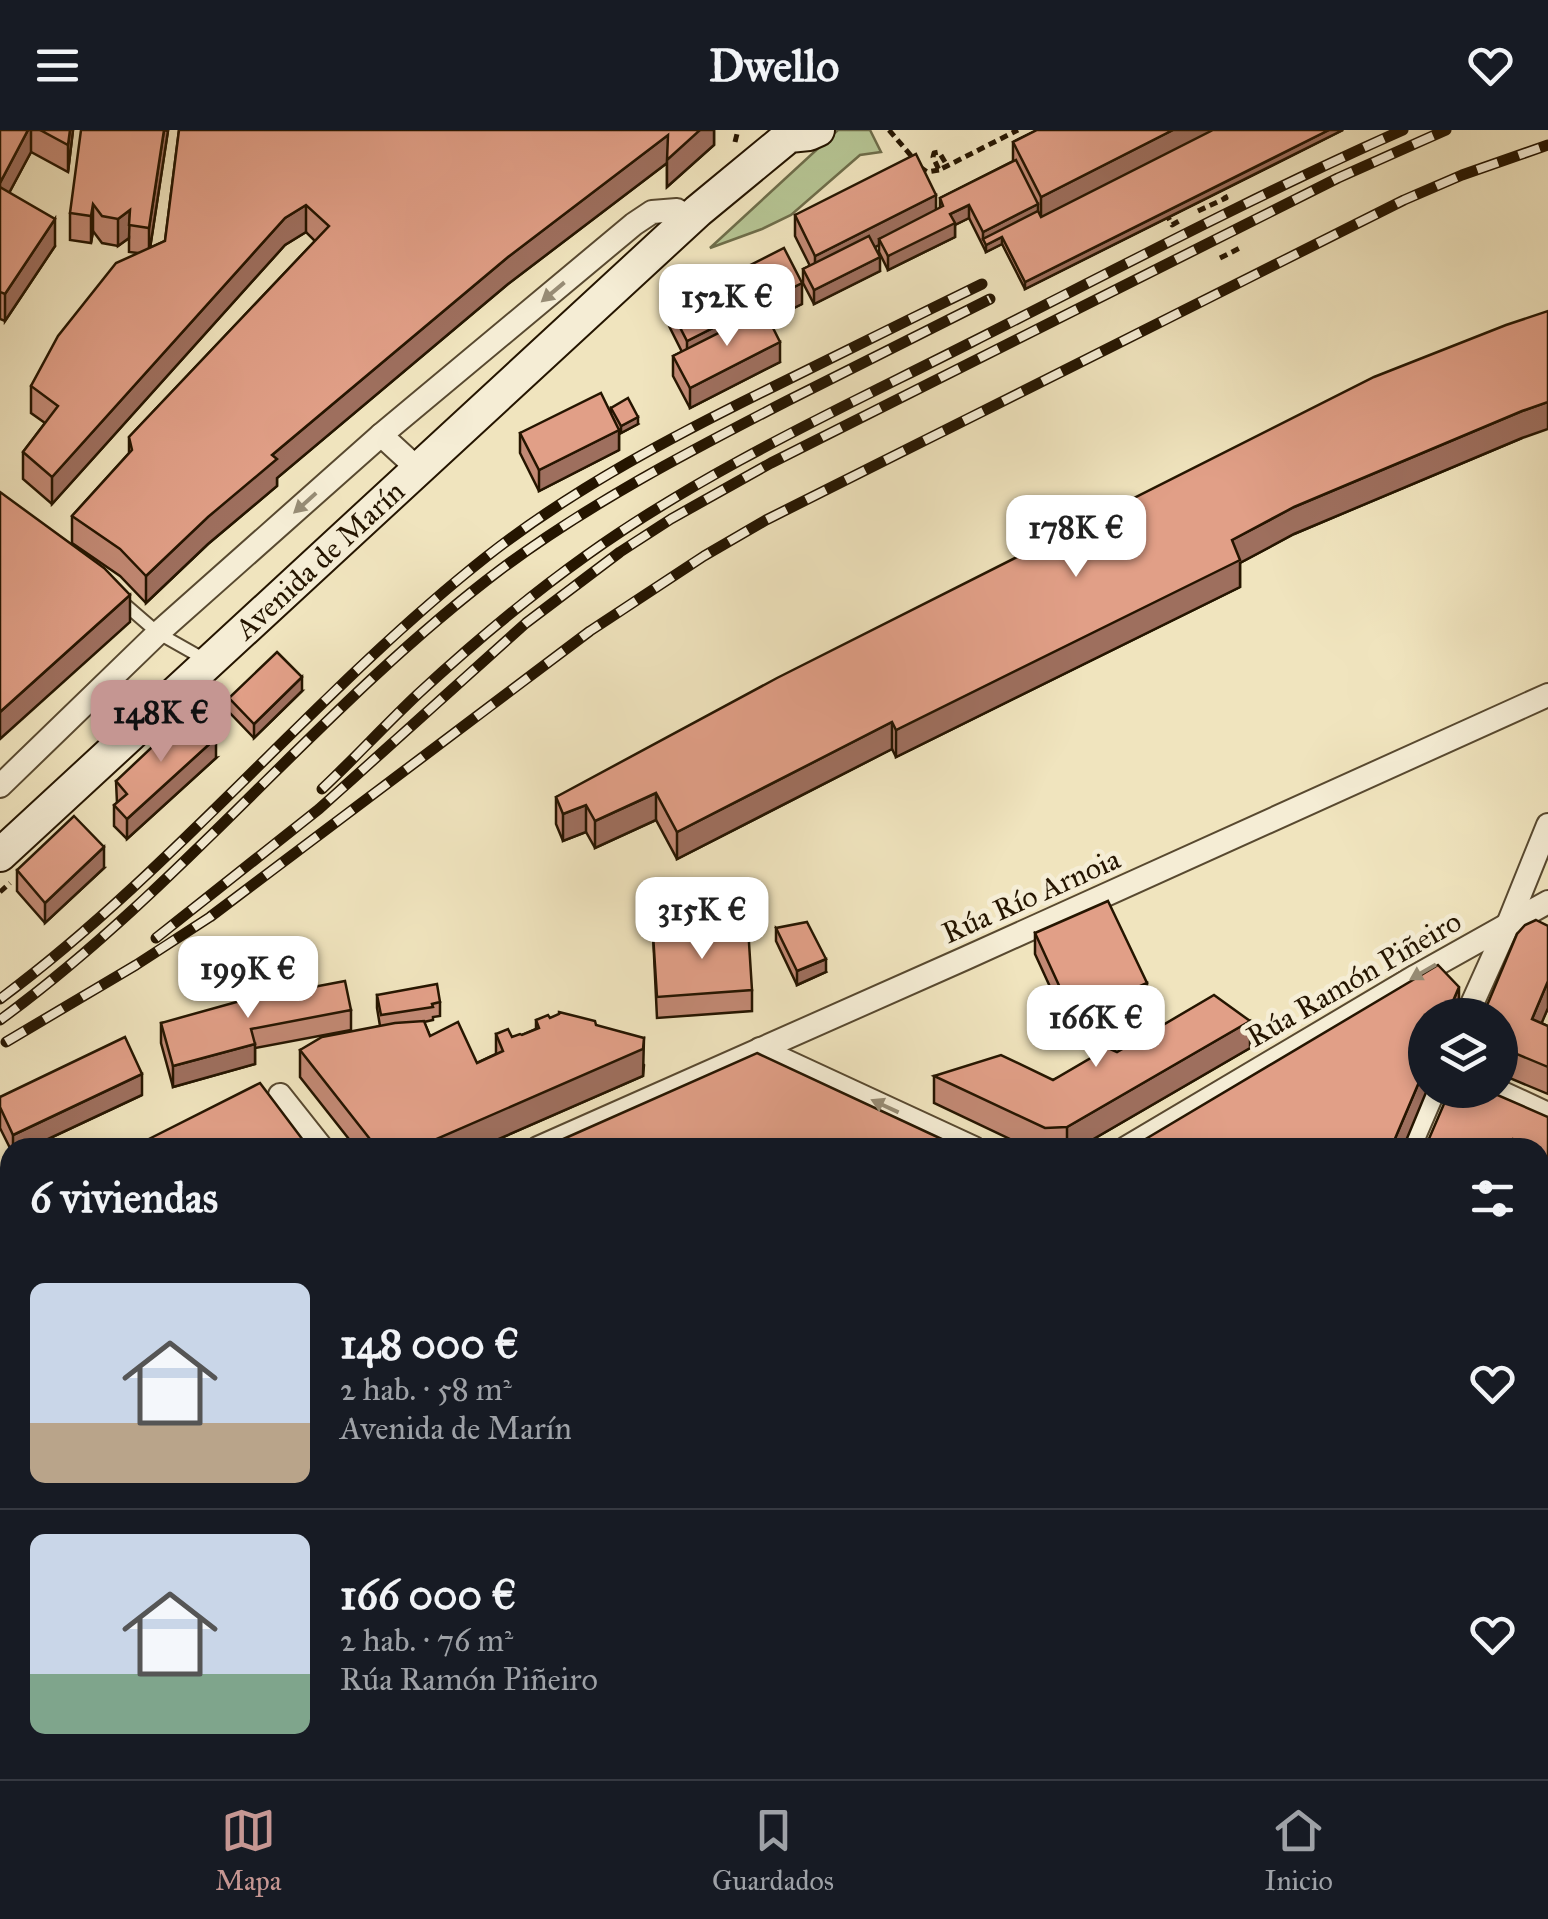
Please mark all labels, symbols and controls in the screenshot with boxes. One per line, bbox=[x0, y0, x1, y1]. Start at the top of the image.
icon: menu bbox=[30, 38, 85, 93]
text: Dwello bbox=[709, 38, 839, 93]
icon: heart bbox=[1463, 38, 1518, 93]
pin: 152K € bbox=[646, 264, 808, 349]
text: 152K € bbox=[681, 277, 773, 316]
one-way arrow bbox=[540, 281, 565, 302]
street label: Avenida de Marín bbox=[226, 473, 412, 648]
one-way arrow bbox=[293, 491, 318, 513]
pin: 178K € bbox=[995, 495, 1157, 580]
text: 178K € bbox=[1028, 508, 1124, 547]
pin: 148K € bbox=[80, 680, 242, 765]
text: 148K € bbox=[113, 693, 209, 732]
street label: Rúa Río Arnoia bbox=[936, 841, 1126, 951]
pin: 315K € bbox=[621, 877, 783, 962]
text: 315K € bbox=[657, 890, 747, 929]
street label: Rúa Ramón Piñeiro bbox=[1240, 903, 1468, 1055]
pin: 199K € bbox=[167, 936, 329, 1021]
text: 199K € bbox=[200, 949, 296, 988]
one-way arrow bbox=[1409, 963, 1437, 980]
pin: 166K € bbox=[1015, 985, 1177, 1070]
text: 166K € bbox=[1049, 998, 1143, 1037]
map controls bbox=[1408, 998, 1518, 1108]
button: layers bbox=[1408, 998, 1518, 1108]
one-way arrow bbox=[871, 1098, 900, 1115]
icon: filters bbox=[1465, 1171, 1520, 1226]
text: 6 viviendas bbox=[30, 1172, 218, 1224]
text: 148 000 € bbox=[340, 1318, 519, 1370]
icon: home bbox=[110, 1323, 230, 1443]
icon: heart bbox=[1465, 1356, 1520, 1411]
text: 2 hab. · 58 m² bbox=[340, 1370, 512, 1409]
text: Avenida de Marín bbox=[340, 1409, 572, 1448]
text: 166 000 € bbox=[340, 1569, 516, 1621]
icon: home bbox=[110, 1574, 230, 1694]
icon: heart bbox=[1465, 1607, 1520, 1662]
text: 2 hab. · 76 m² bbox=[340, 1621, 513, 1660]
text: Rúa Ramón Piñeiro bbox=[340, 1660, 598, 1699]
tab: Mapa bbox=[215, 1803, 282, 1898]
tab: Guardados bbox=[712, 1803, 834, 1898]
tab: Inicio bbox=[1264, 1803, 1333, 1898]

